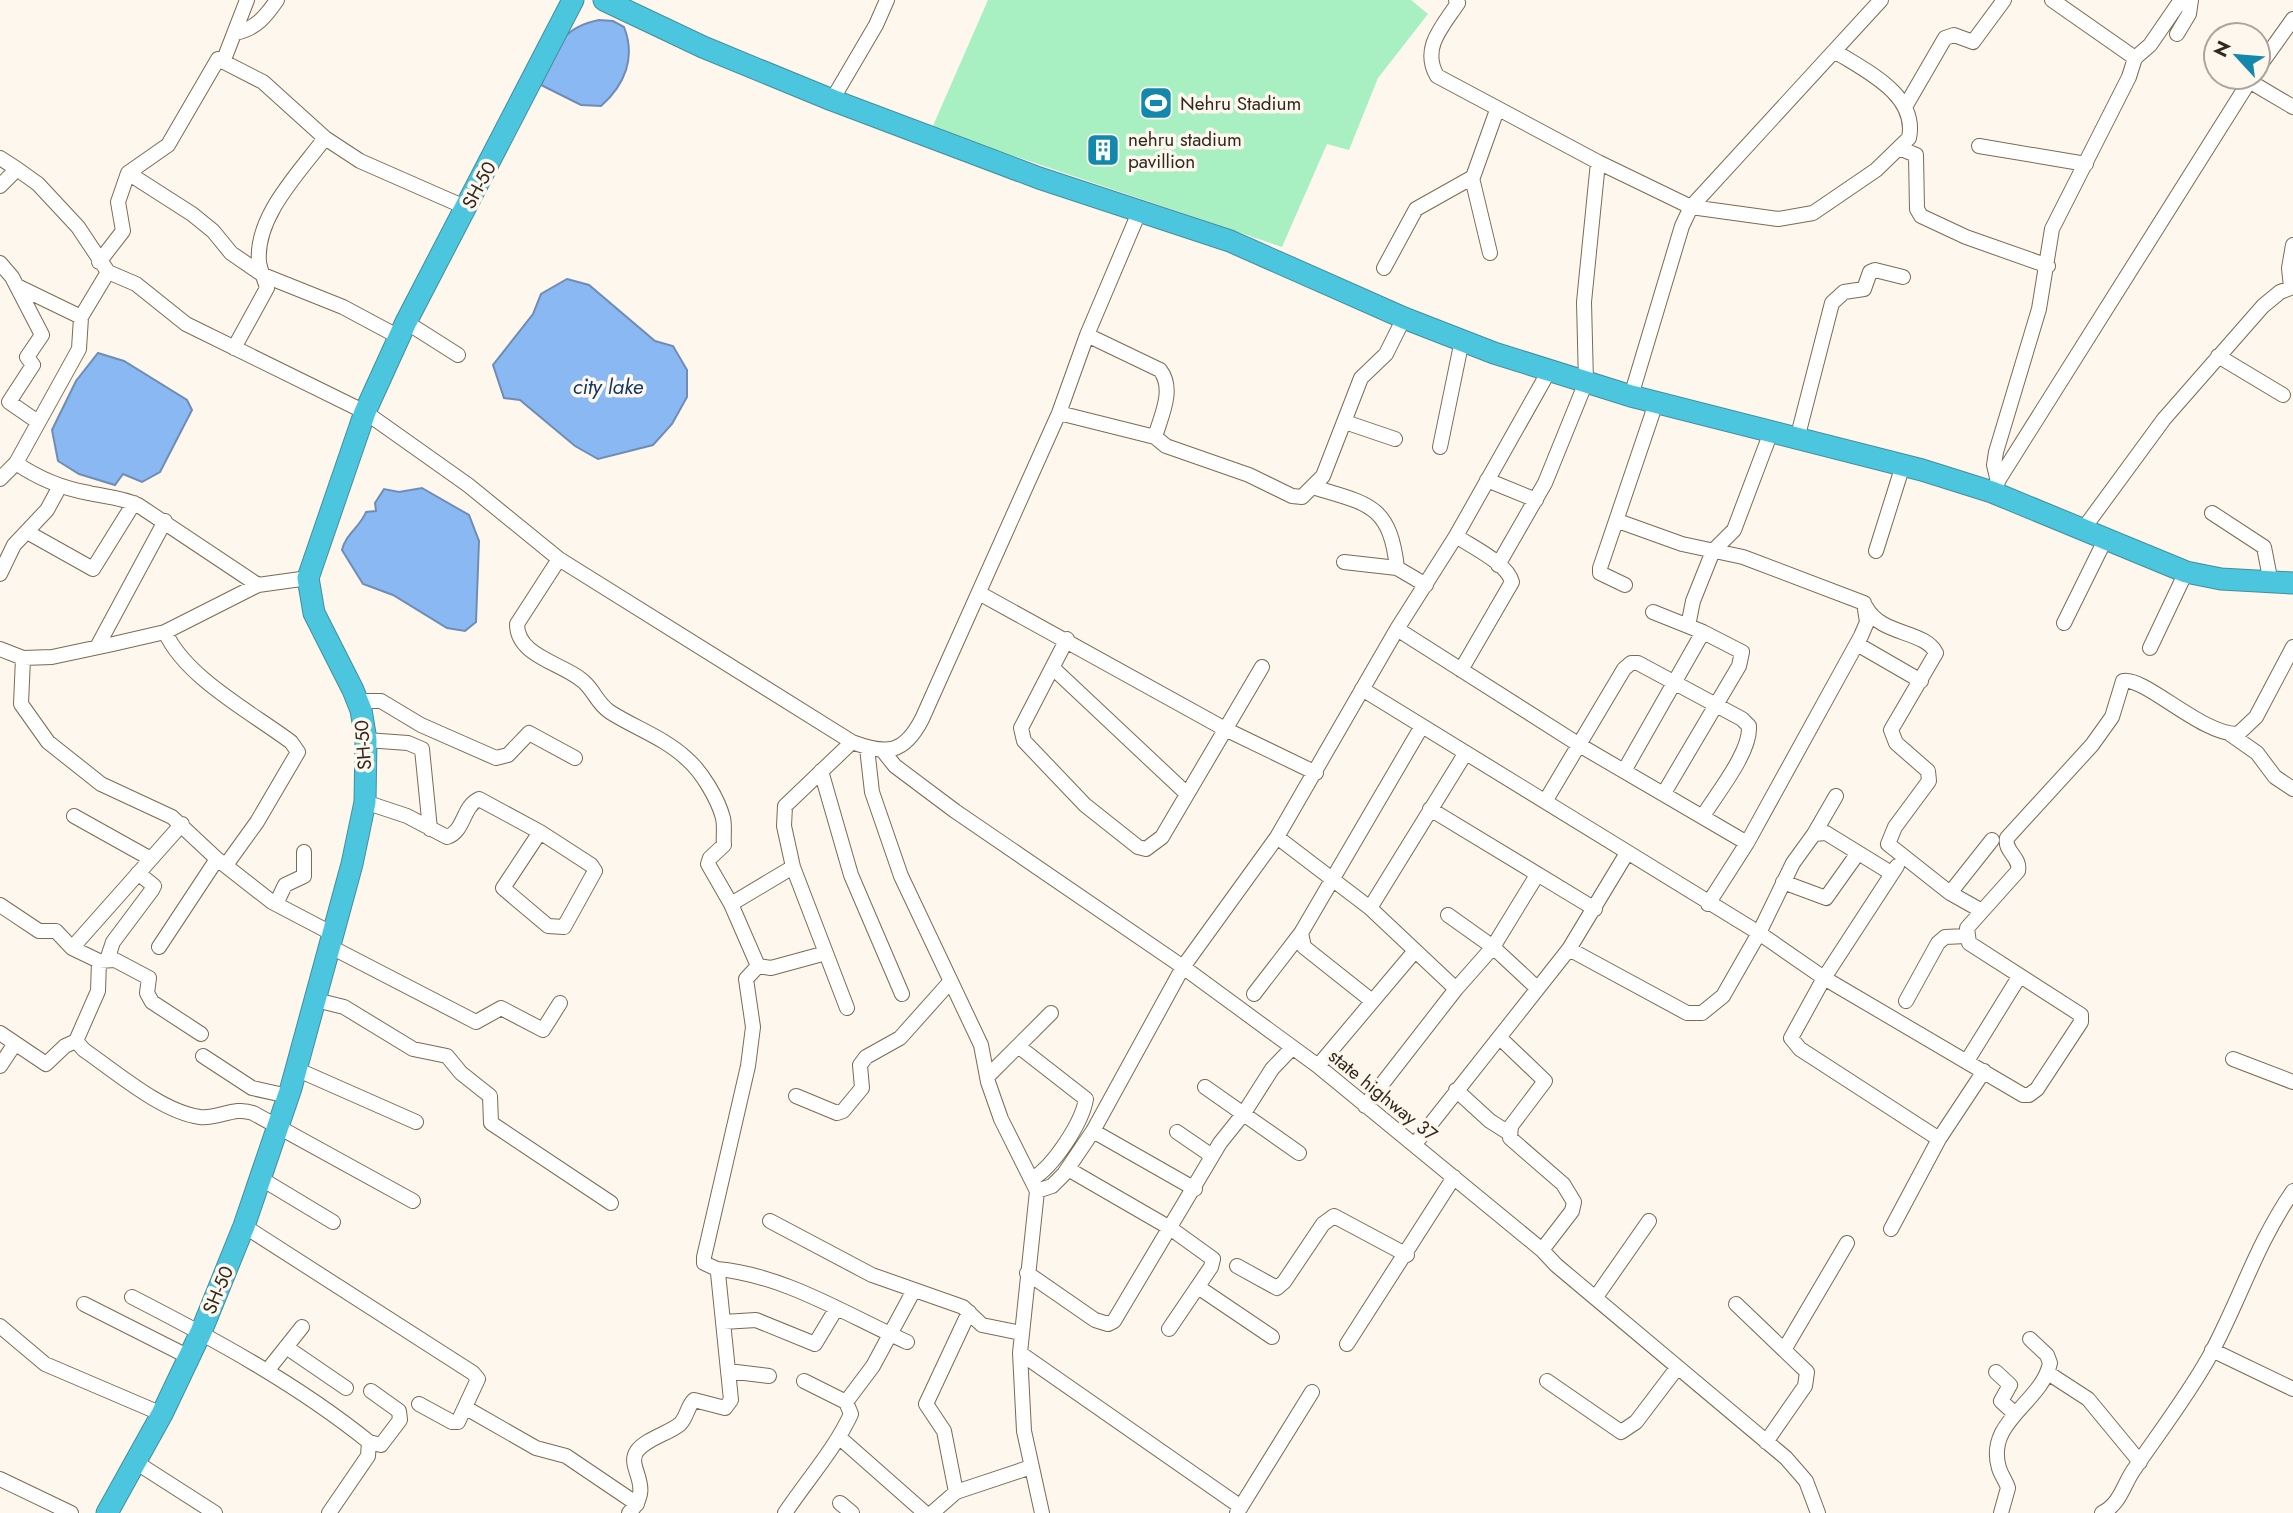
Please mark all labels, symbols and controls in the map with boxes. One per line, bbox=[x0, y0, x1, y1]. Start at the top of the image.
north arrow bbox=[2202, 21, 2272, 91]
text: N bbox=[2207, 36, 2238, 61]
sports icon: Nehru Stadium bbox=[1137, 84, 1175, 122]
place label: Nehru Stadium bbox=[1180, 90, 1301, 117]
place label: nehru stadium pavillion bbox=[1128, 126, 1242, 175]
building icon: nehru stadium pavillion bbox=[1084, 131, 1122, 169]
street label: SH-50 bbox=[455, 157, 503, 213]
water label: city lake bbox=[573, 372, 644, 402]
street label: SH-50 bbox=[348, 719, 378, 771]
street label: state highway 37 bbox=[1323, 1043, 1443, 1147]
street label: SH-50 bbox=[196, 1262, 240, 1318]

